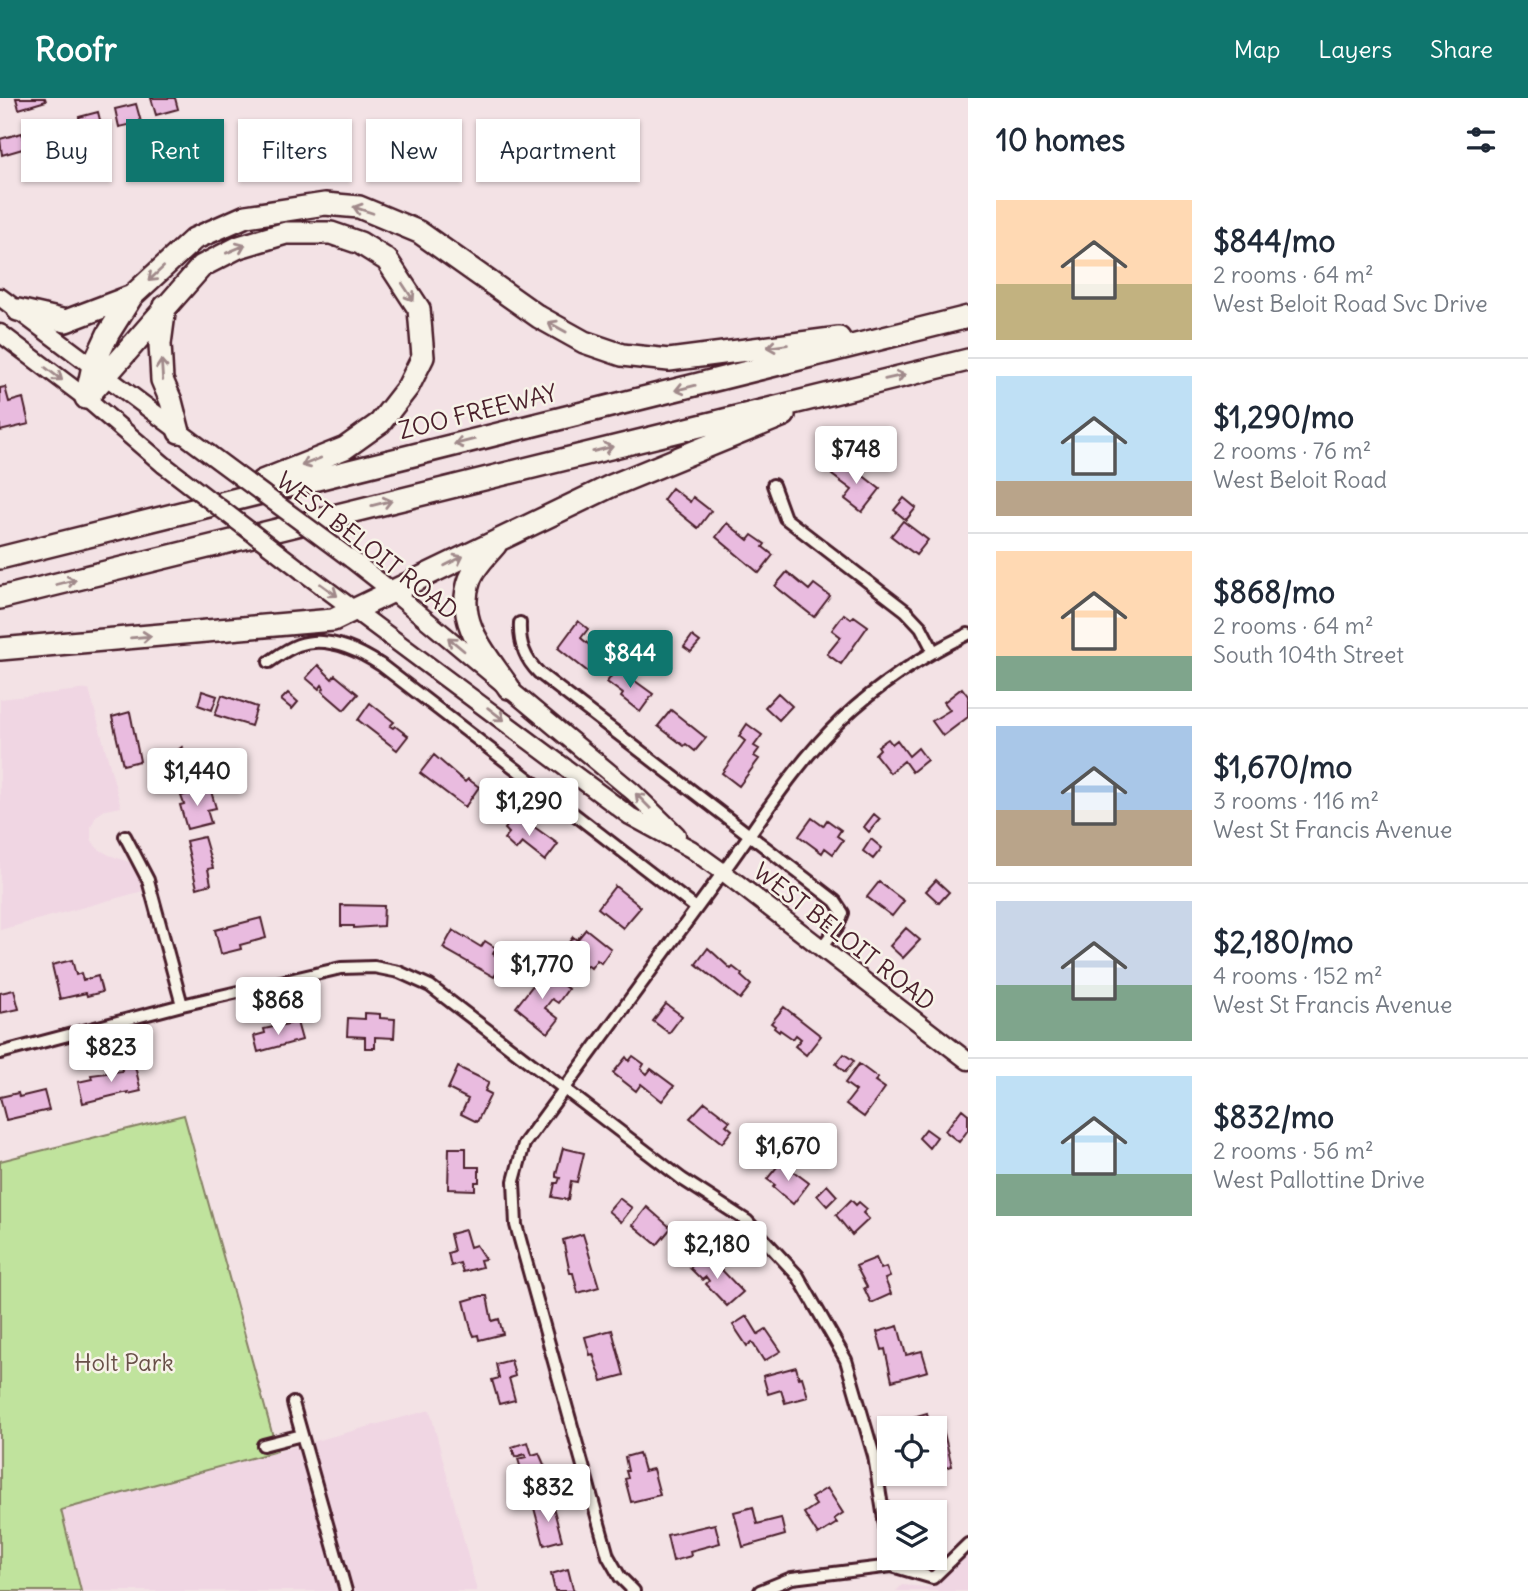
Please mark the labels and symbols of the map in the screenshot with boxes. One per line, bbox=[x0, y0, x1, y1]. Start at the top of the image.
one-way arrow bbox=[353, 203, 375, 215]
one-way arrow bbox=[225, 242, 247, 255]
one-way arrow bbox=[148, 265, 165, 282]
one-way arrow bbox=[401, 281, 415, 301]
one-way arrow bbox=[547, 320, 567, 334]
one-way arrow bbox=[766, 340, 789, 353]
one-way arrow bbox=[155, 359, 168, 382]
one-way arrow bbox=[45, 367, 63, 382]
one-way arrow bbox=[883, 370, 906, 383]
street label: ZOO FREEWAY bbox=[396, 377, 560, 445]
one-way arrow bbox=[674, 382, 697, 395]
pin: $748 bbox=[815, 426, 897, 486]
one-way arrow bbox=[453, 436, 476, 450]
one-way arrow bbox=[591, 442, 614, 455]
one-way arrow bbox=[300, 456, 322, 469]
street label: WEST BELOIT ROAD bbox=[271, 465, 464, 625]
one-way arrow bbox=[370, 496, 393, 510]
one-way arrow bbox=[444, 554, 464, 568]
one-way arrow bbox=[54, 575, 77, 588]
one-way arrow bbox=[319, 583, 338, 597]
one-way arrow bbox=[129, 630, 152, 643]
pin: $844 bbox=[589, 630, 671, 690]
one-way arrow bbox=[448, 637, 466, 652]
one-way arrow bbox=[486, 706, 505, 721]
pin: $1,440 bbox=[140, 748, 254, 808]
pin: $1,290 bbox=[472, 778, 586, 838]
one-way arrow bbox=[634, 793, 651, 810]
street label: WEST BELOIT ROAD bbox=[748, 856, 941, 1016]
pin: $1,770 bbox=[485, 942, 599, 1001]
pin: $868 bbox=[237, 978, 319, 1037]
pin: $823 bbox=[70, 1024, 152, 1084]
pin: $1,670 bbox=[731, 1124, 845, 1183]
pin: $2,180 bbox=[660, 1222, 774, 1281]
park label: Holt Park bbox=[74, 1347, 174, 1377]
pin: $832 bbox=[507, 1464, 589, 1524]

